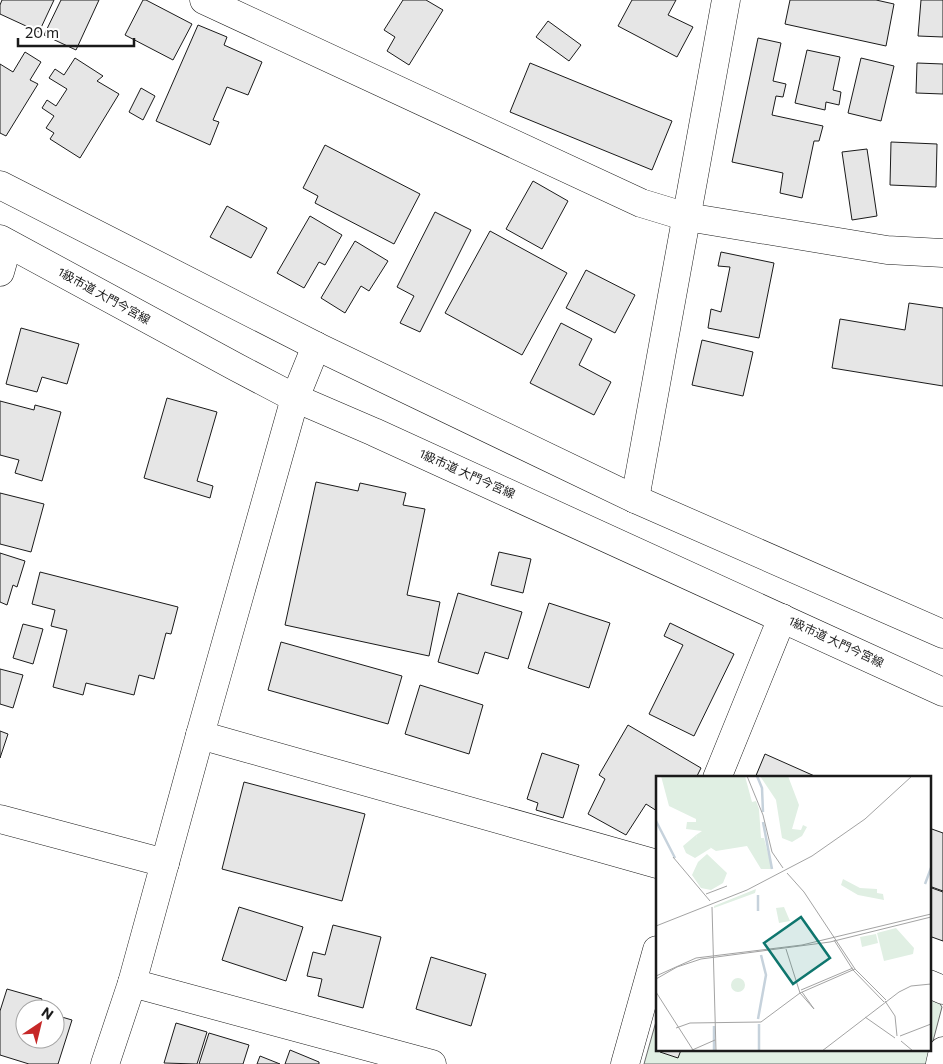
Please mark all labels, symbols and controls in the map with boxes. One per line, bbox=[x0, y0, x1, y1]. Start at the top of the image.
scale bar bbox=[18, 15, 134, 47]
text: 20 m bbox=[25, 23, 59, 41]
street label: 1級市道 大門今宮線 bbox=[56, 264, 153, 326]
street label: 1級市道 大門今宮線 bbox=[417, 446, 518, 501]
street label: 1級市道 大門今宮線 bbox=[787, 613, 886, 669]
inset map bbox=[656, 776, 930, 1052]
north arrow bbox=[15, 999, 65, 1049]
text: N bbox=[39, 1003, 57, 1023]

